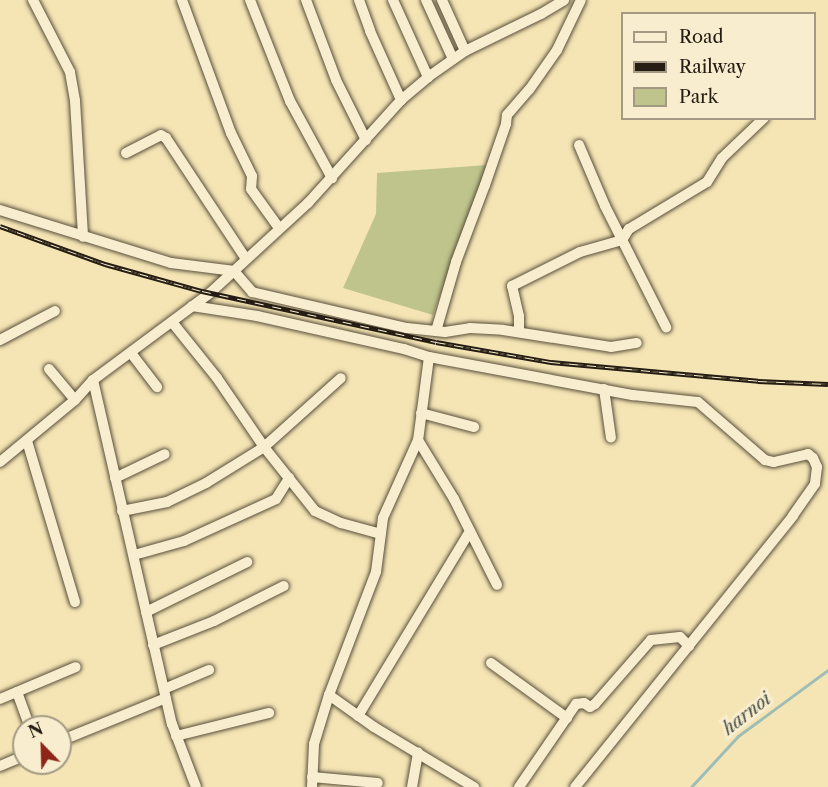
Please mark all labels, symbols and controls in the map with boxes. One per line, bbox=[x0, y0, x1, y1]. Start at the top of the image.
legend bbox=[621, 12, 816, 120]
text: Road bbox=[679, 26, 724, 48]
text: Railway bbox=[679, 56, 746, 78]
text: Park bbox=[679, 86, 718, 108]
water label: harnoi bbox=[719, 688, 775, 740]
north arrow bbox=[12, 715, 72, 775]
text: N bbox=[25, 718, 46, 742]

